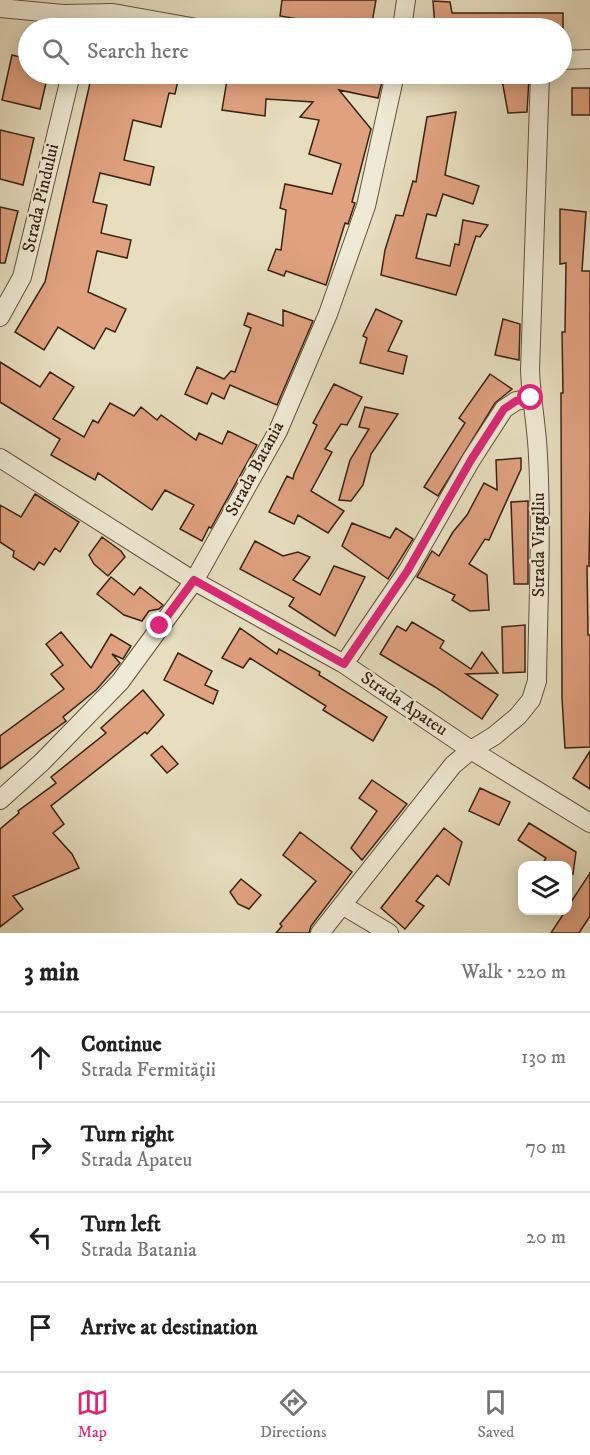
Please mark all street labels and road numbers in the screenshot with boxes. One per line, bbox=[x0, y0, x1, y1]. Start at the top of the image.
street label: Strada Pindului bbox=[18, 142, 64, 254]
street label: Strada Batania bbox=[221, 418, 289, 520]
street label: Strada Virgiliu bbox=[528, 492, 550, 597]
street label: Strada Apateu bbox=[356, 667, 452, 741]

